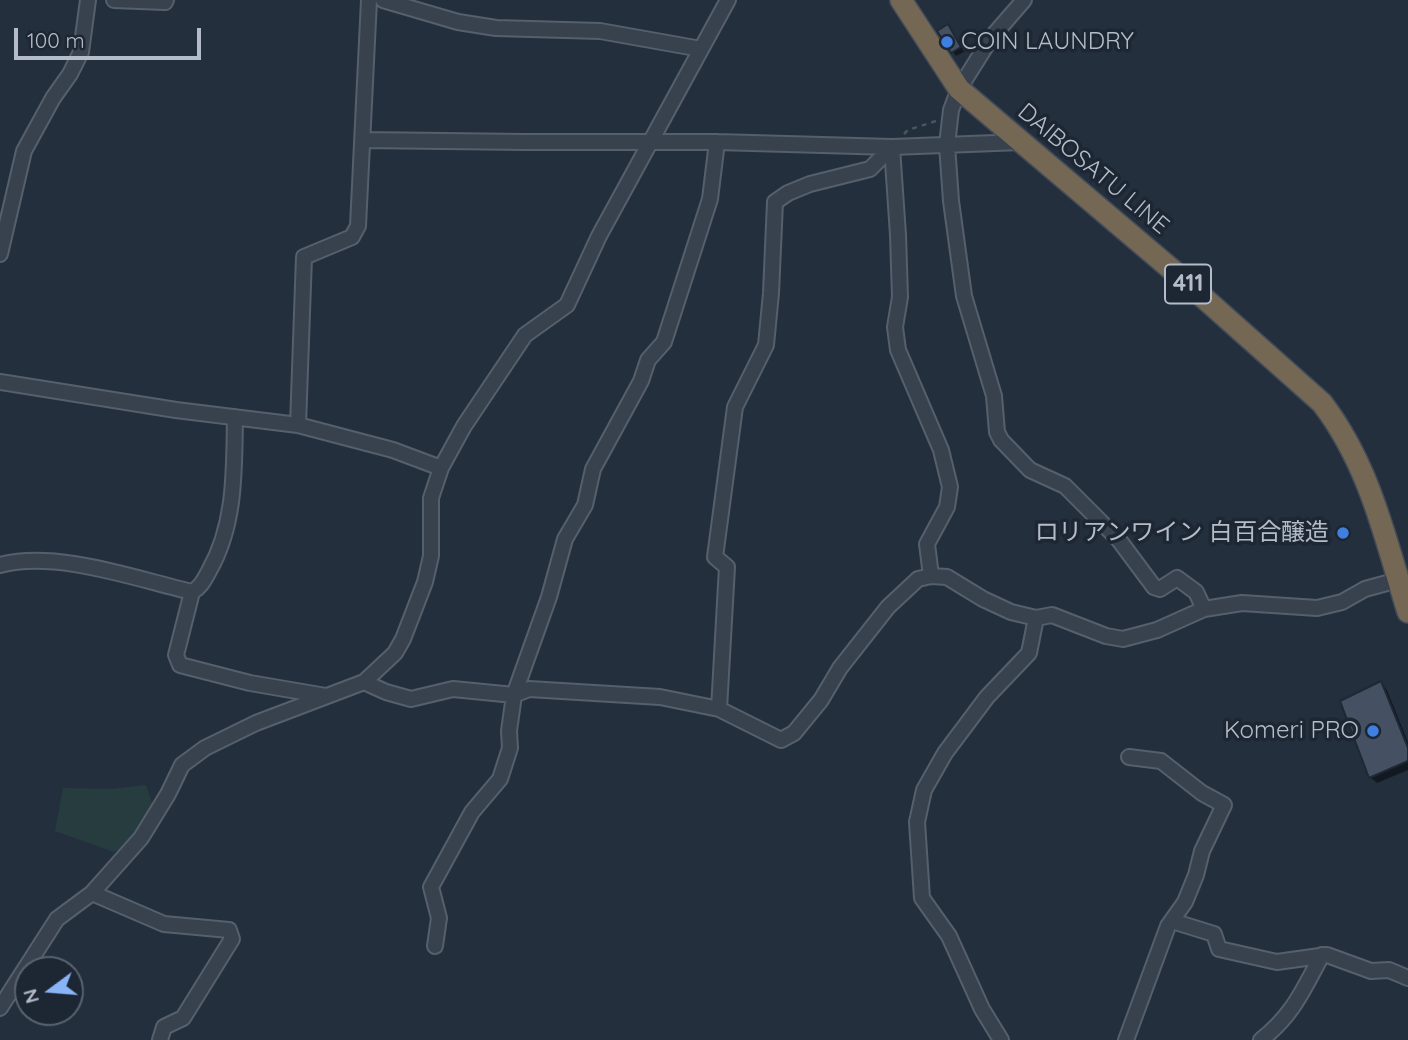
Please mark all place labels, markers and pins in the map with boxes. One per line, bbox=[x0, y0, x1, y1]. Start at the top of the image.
place label: COIN LAUNDRY bbox=[961, 28, 1134, 56]
marker: COIN LAUNDRY bbox=[939, 34, 955, 50]
place label: ロリアンワイン 白百合醸造 bbox=[1034, 519, 1329, 547]
marker: ロリアンワイン 白百合醸造 bbox=[1335, 525, 1351, 541]
place label: Komeri PRO bbox=[1224, 717, 1359, 745]
marker: Komeri PRO bbox=[1365, 723, 1381, 739]

